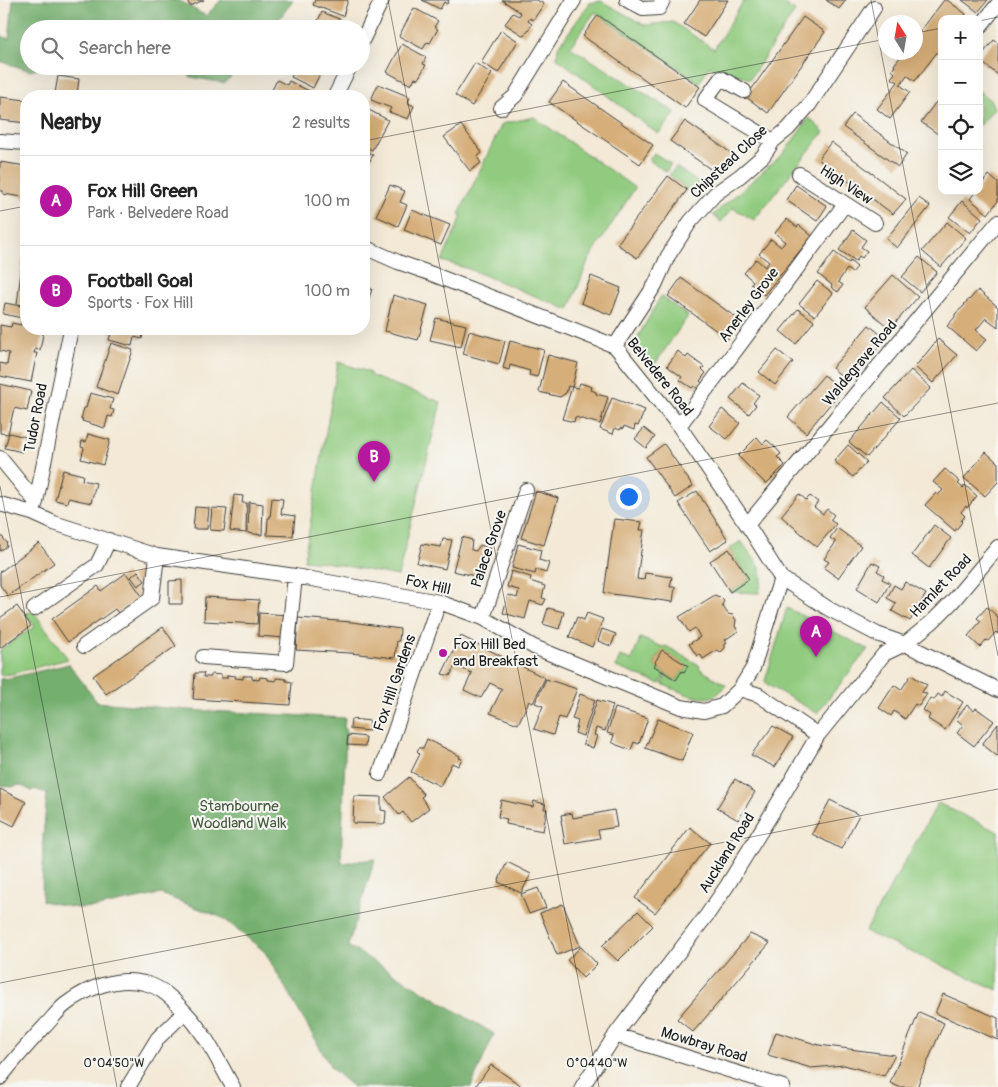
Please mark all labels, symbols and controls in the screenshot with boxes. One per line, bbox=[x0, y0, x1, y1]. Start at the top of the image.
north arrow bbox=[878, 15, 923, 60]
map controls bbox=[938, 15, 983, 195]
button: + bbox=[938, 15, 983, 60]
search box bbox=[20, 20, 370, 75]
icon: search bbox=[38, 34, 66, 62]
text: Search here bbox=[78, 36, 171, 60]
button: − bbox=[938, 60, 983, 105]
button: locate bbox=[938, 105, 983, 150]
text: Nearby bbox=[40, 109, 101, 136]
text: 2 results bbox=[292, 113, 350, 133]
street label: Chipstead Close bbox=[686, 121, 772, 203]
button: layers bbox=[938, 150, 983, 195]
street label: High View bbox=[816, 161, 876, 209]
text: Fox Hill Green bbox=[87, 179, 198, 203]
text: A bbox=[51, 191, 61, 211]
text: 100 m bbox=[304, 191, 350, 211]
text: Park · Belvedere Road bbox=[87, 203, 229, 223]
street label: Anerley Grove bbox=[715, 263, 784, 346]
text: Football Goal bbox=[87, 269, 193, 293]
text: B bbox=[51, 281, 61, 301]
text: 100 m bbox=[304, 281, 350, 301]
text: Sports · Fox Hill bbox=[87, 293, 193, 313]
street label: Waldegrave Road bbox=[818, 316, 902, 410]
street label: Belvedere Road bbox=[623, 334, 697, 420]
street label: Tudor Road bbox=[20, 382, 52, 454]
pin: B bbox=[358, 441, 390, 482]
your location bbox=[616, 484, 642, 510]
street label: Palace Grove bbox=[467, 507, 511, 590]
street label: Hamlet Road bbox=[906, 550, 976, 622]
street label: Fox Hill bbox=[403, 571, 453, 599]
pin: A bbox=[800, 616, 832, 657]
street label: Fox Hill Gardens bbox=[370, 632, 421, 734]
place label: Fox Hill Bed and Breakfast bbox=[453, 635, 539, 671]
marker: Fox Hill Bed and Breakfast bbox=[437, 647, 449, 659]
park label: Stambourne Woodland Walk bbox=[191, 797, 287, 833]
street label: Auckland Road bbox=[695, 809, 759, 897]
street label: Mowbray Road bbox=[659, 1023, 749, 1067]
text: 0°04'50"W bbox=[84, 1056, 144, 1071]
text: 0°04'40"W bbox=[566, 1056, 628, 1071]

